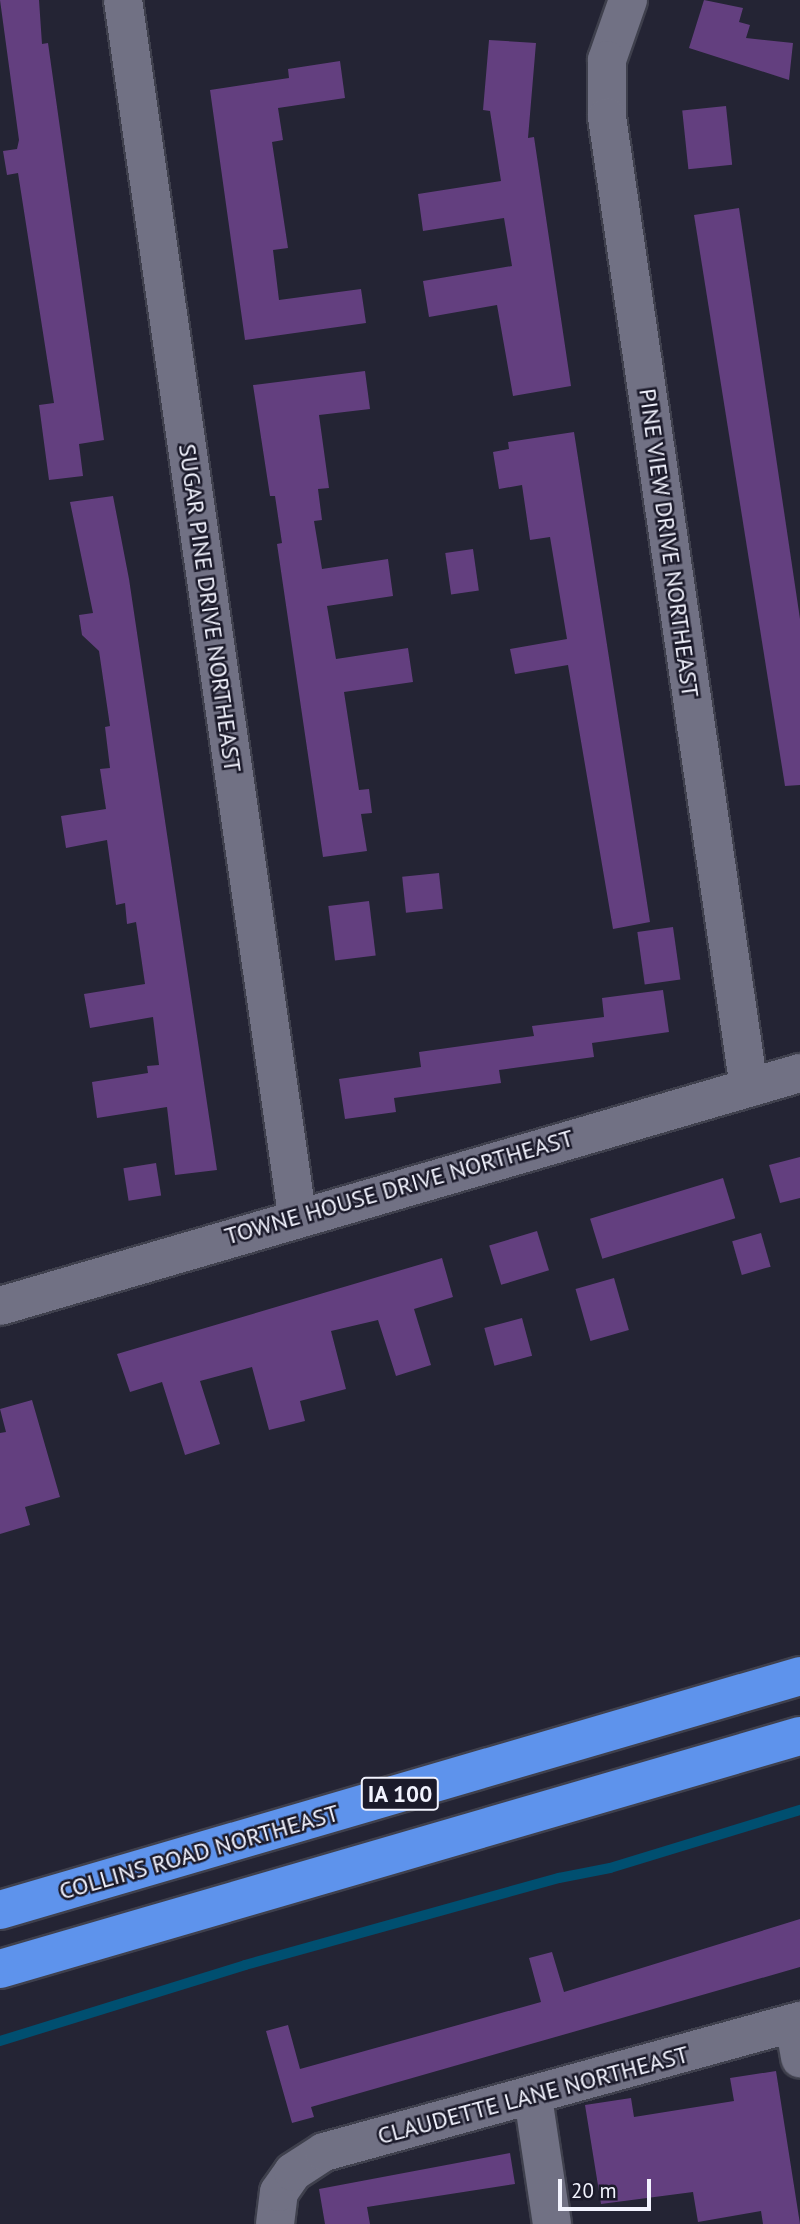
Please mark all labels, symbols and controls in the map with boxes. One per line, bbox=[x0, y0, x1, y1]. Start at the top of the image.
street label: PINE VIEW DRIVE NORTHEAST bbox=[633, 386, 705, 700]
street label: SUGAR PINE DRIVE NORTHEAST bbox=[173, 442, 247, 774]
street label: TOWNE HOUSE DRIVE NORTHEAST bbox=[221, 1123, 577, 1251]
road number: IA 100 bbox=[360, 1774, 440, 1814]
street label: COLLINS ROAD NORTHEAST bbox=[56, 1798, 342, 1906]
street label: CLAUDETTE LANE NORTHEAST bbox=[374, 2040, 692, 2150]
scale bar bbox=[562, 2164, 655, 2208]
text: 20 m bbox=[571, 2177, 617, 2204]

